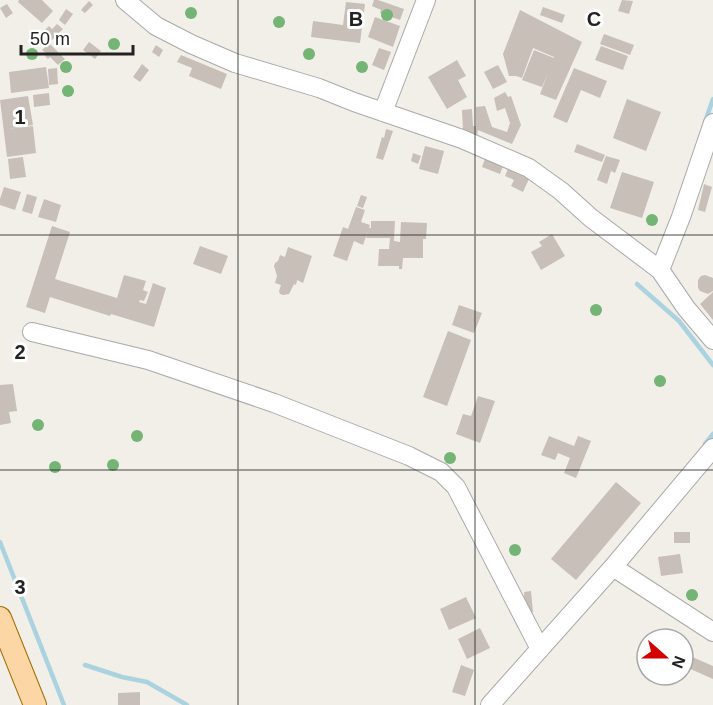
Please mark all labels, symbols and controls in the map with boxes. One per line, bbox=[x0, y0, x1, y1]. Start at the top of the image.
text: B bbox=[349, 8, 363, 30]
text: C bbox=[587, 8, 601, 30]
scale bar bbox=[21, 18, 134, 56]
text: 50 m bbox=[30, 29, 70, 49]
text: 1 bbox=[14, 106, 26, 128]
text: 2 bbox=[14, 341, 26, 363]
text: 3 bbox=[14, 576, 26, 598]
north arrow bbox=[635, 627, 695, 687]
text: N bbox=[669, 654, 689, 671]

